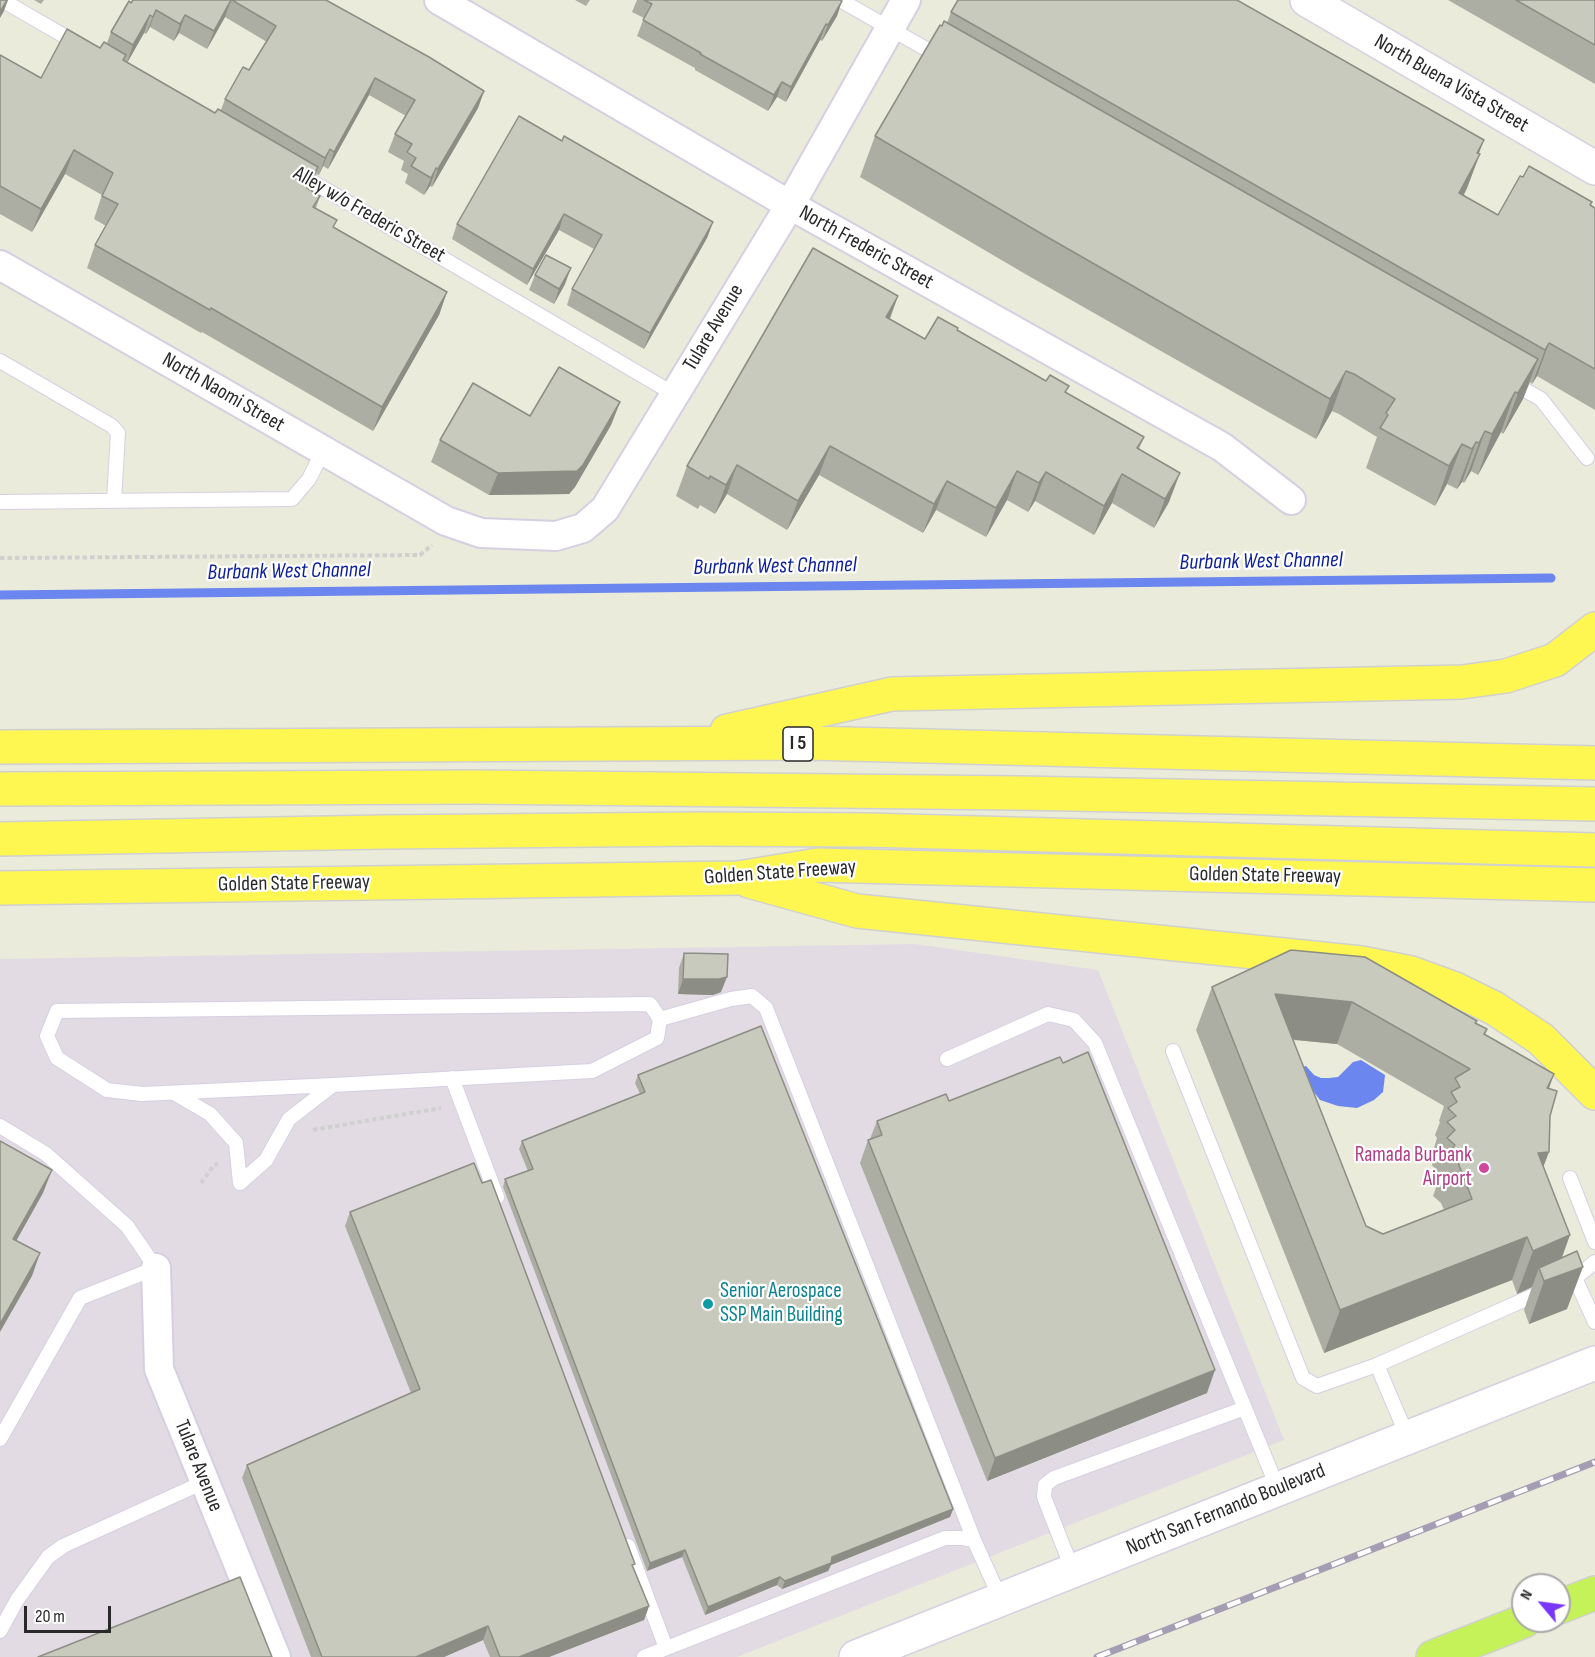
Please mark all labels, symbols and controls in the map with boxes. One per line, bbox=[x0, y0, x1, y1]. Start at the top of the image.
street label: North Buena Vista Street bbox=[1369, 30, 1533, 138]
street label: Alley w/o Frederic Street bbox=[289, 161, 449, 269]
street label: North Frederic Street bbox=[794, 201, 938, 295]
street label: Tulare Avenue bbox=[678, 280, 750, 376]
street label: North Naomi Street bbox=[157, 348, 289, 438]
water label: Burbank West Channel bbox=[1179, 547, 1343, 577]
water label: Burbank West Channel bbox=[693, 552, 857, 582]
water label: Burbank West Channel bbox=[207, 557, 371, 587]
road number: I 5 bbox=[783, 727, 813, 761]
street label: Golden State Freeway bbox=[703, 855, 857, 891]
street label: Golden State Freeway bbox=[1189, 862, 1341, 890]
street label: Golden State Freeway bbox=[218, 870, 370, 898]
place label: Ramada Burbank Airport bbox=[1355, 1143, 1472, 1193]
marker: Ramada Burbank Airport bbox=[1477, 1161, 1491, 1175]
place label: Senior Aerospace SSP Main Building bbox=[720, 1279, 843, 1329]
marker: Senior Aerospace SSP Main Building bbox=[701, 1297, 715, 1311]
street label: Tulare Avenue bbox=[168, 1416, 228, 1516]
street label: North San Fernando Boulevard bbox=[1123, 1459, 1329, 1561]
north arrow bbox=[1511, 1573, 1571, 1633]
text: N bbox=[1516, 1587, 1537, 1603]
scale bar bbox=[27, 1594, 114, 1632]
text: 20 m bbox=[35, 1606, 65, 1627]

